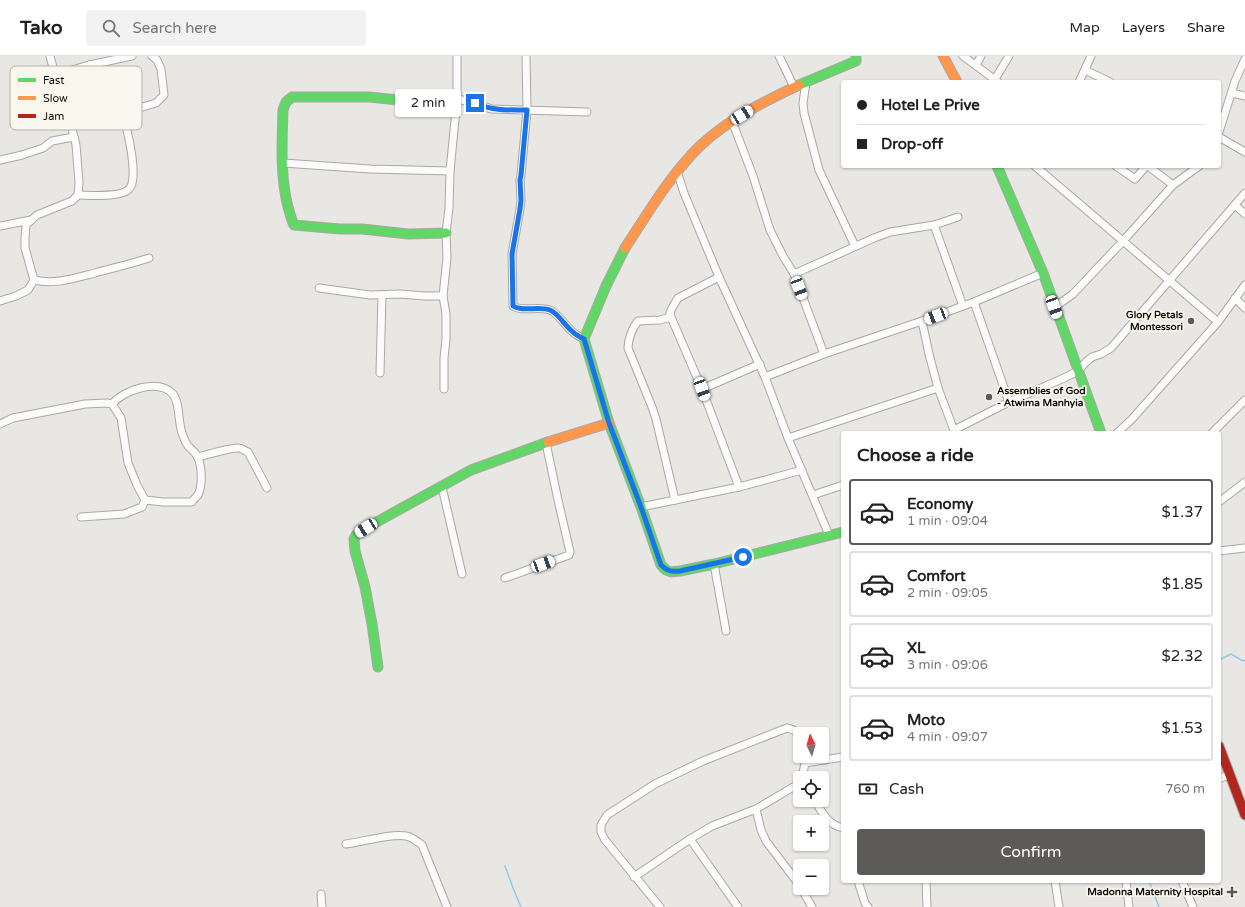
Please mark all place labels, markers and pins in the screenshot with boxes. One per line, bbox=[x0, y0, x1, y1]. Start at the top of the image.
place label: Glory Petals Montessori bbox=[1126, 309, 1184, 333]
marker: Glory Petals Montessori bbox=[1186, 316, 1196, 326]
place label: Assemblies of God - Atwima Manhyia bbox=[997, 385, 1086, 409]
marker: Assemblies of God - Atwima Manhyia bbox=[984, 392, 994, 402]
place label: Madonna Maternity Hospital bbox=[1087, 886, 1223, 898]
marker: Madonna Maternity Hospital bbox=[1226, 886, 1238, 898]

